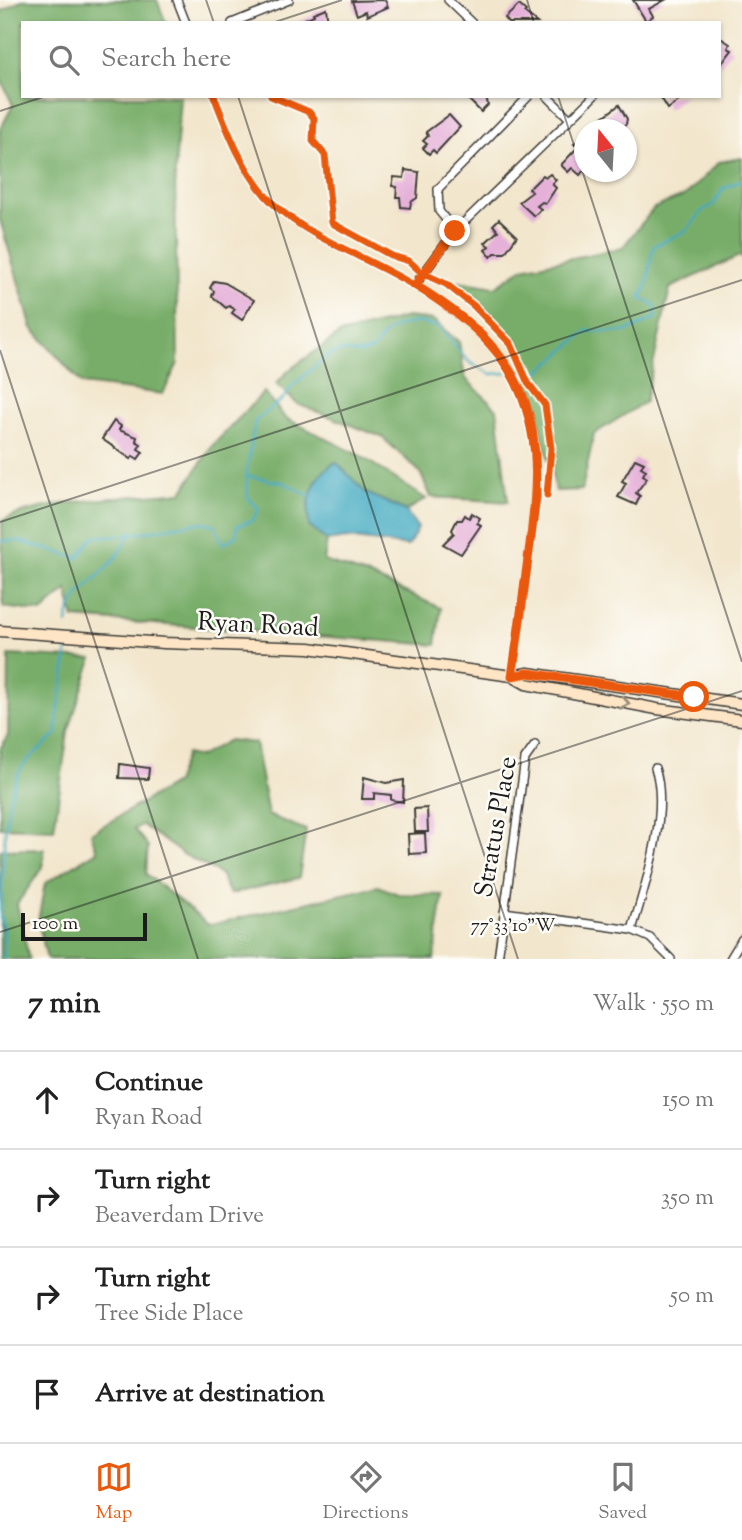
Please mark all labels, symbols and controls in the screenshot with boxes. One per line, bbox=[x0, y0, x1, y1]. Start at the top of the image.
search box bbox=[21, 21, 721, 98]
icon: search bbox=[45, 41, 83, 79]
text: Search here bbox=[101, 41, 231, 78]
north arrow bbox=[574, 119, 637, 182]
route end bbox=[439, 215, 470, 246]
street label: Ryan Road bbox=[196, 604, 320, 648]
route start bbox=[678, 681, 709, 712]
one-way arrow bbox=[619, 695, 631, 710]
street label: Stratus Place bbox=[466, 753, 528, 901]
scale bar bbox=[21, 910, 147, 942]
text: 100 m bbox=[32, 911, 78, 938]
text: 77°33'10"W bbox=[471, 914, 555, 940]
text: 7 min bbox=[28, 983, 100, 1026]
text: Walk · 550 m bbox=[592, 988, 714, 1021]
text: Continue bbox=[95, 1065, 203, 1102]
icon: ahead bbox=[28, 1081, 66, 1119]
text: 150 m bbox=[662, 1084, 714, 1117]
text: Ryan Road bbox=[95, 1102, 203, 1135]
text: Turn right bbox=[95, 1163, 210, 1200]
icon: right bbox=[28, 1179, 66, 1217]
text: 350 m bbox=[661, 1182, 714, 1215]
text: Beaverdam Drive bbox=[95, 1200, 264, 1233]
text: Turn right bbox=[95, 1261, 210, 1298]
icon: right bbox=[28, 1277, 66, 1315]
text: 50 m bbox=[670, 1280, 714, 1313]
text: Tree Side Place bbox=[95, 1298, 243, 1331]
icon: arrive bbox=[28, 1375, 66, 1413]
text: Arrive at destination bbox=[95, 1376, 325, 1413]
tab: Map bbox=[95, 1458, 133, 1527]
tab: Directions bbox=[323, 1458, 408, 1527]
tab: Saved bbox=[598, 1458, 647, 1527]

